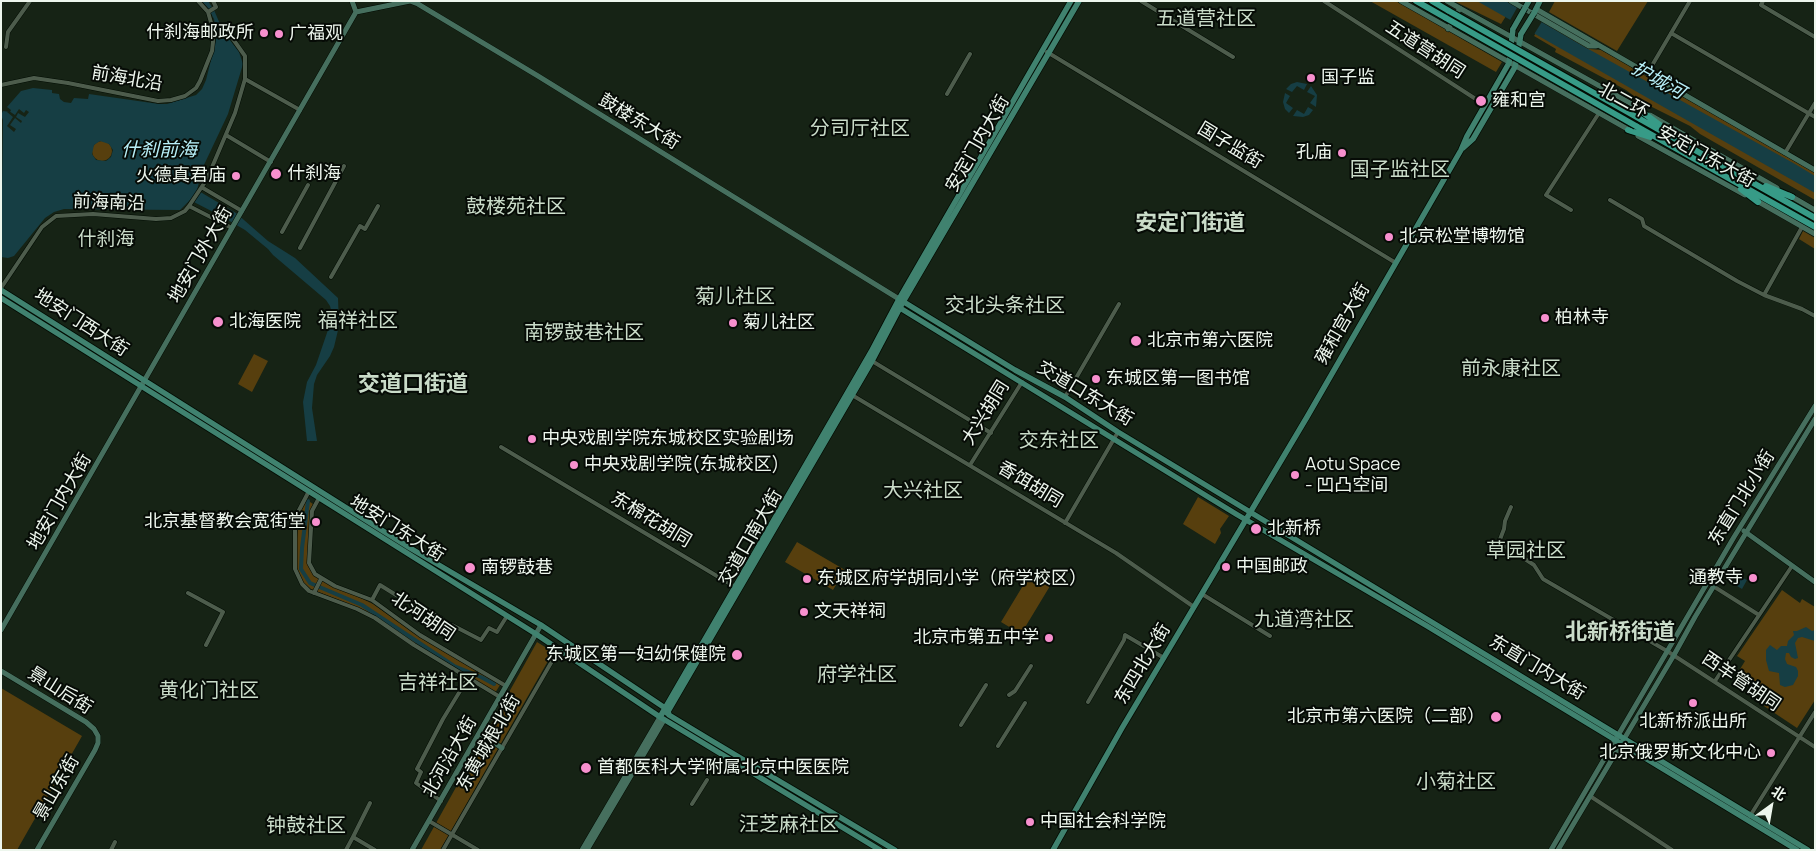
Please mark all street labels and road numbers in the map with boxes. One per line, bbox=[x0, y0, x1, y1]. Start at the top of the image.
street label: 五道营胡同 bbox=[1381, 16, 1469, 84]
street label: 前海北沿 bbox=[90, 62, 164, 96]
street label: 北二环 bbox=[1594, 78, 1652, 124]
street label: 鼓楼东大街 bbox=[595, 90, 683, 154]
street label: 安定门内大街 bbox=[942, 92, 1014, 196]
street label: 国子监街 bbox=[1194, 118, 1266, 174]
street label: 安定门东大街 bbox=[1654, 121, 1758, 193]
street label: 前海南沿 bbox=[73, 191, 145, 215]
street label: 地安门外大街 bbox=[165, 203, 237, 307]
street label: 雍和宫大街 bbox=[1311, 280, 1375, 368]
street label: 地安门西大街 bbox=[30, 285, 132, 361]
street label: 交道口东大街 bbox=[1033, 357, 1137, 431]
street label: 大兴胡同 bbox=[958, 377, 1014, 449]
street label: 东直门北小街 bbox=[1704, 446, 1780, 550]
street label: 地安门内大街 bbox=[24, 450, 96, 554]
street label: 香饵胡同 bbox=[994, 457, 1066, 513]
street label: 交道口南大街 bbox=[715, 486, 787, 590]
street label: 东棉花胡同 bbox=[607, 488, 695, 552]
street label: 地安门东大街 bbox=[345, 491, 449, 567]
street label: 北河胡同 bbox=[387, 588, 459, 646]
street label: 东四北大街 bbox=[1111, 620, 1175, 708]
street label: 东直门内大街 bbox=[1485, 631, 1589, 705]
street label: 西羊管胡同 bbox=[1698, 648, 1784, 716]
street label: 景山后街 bbox=[24, 663, 96, 719]
street label: 东黄城根北街 bbox=[453, 691, 525, 795]
street label: 北河沿大街 bbox=[418, 713, 482, 801]
street label: 景山东街 bbox=[30, 751, 84, 825]

